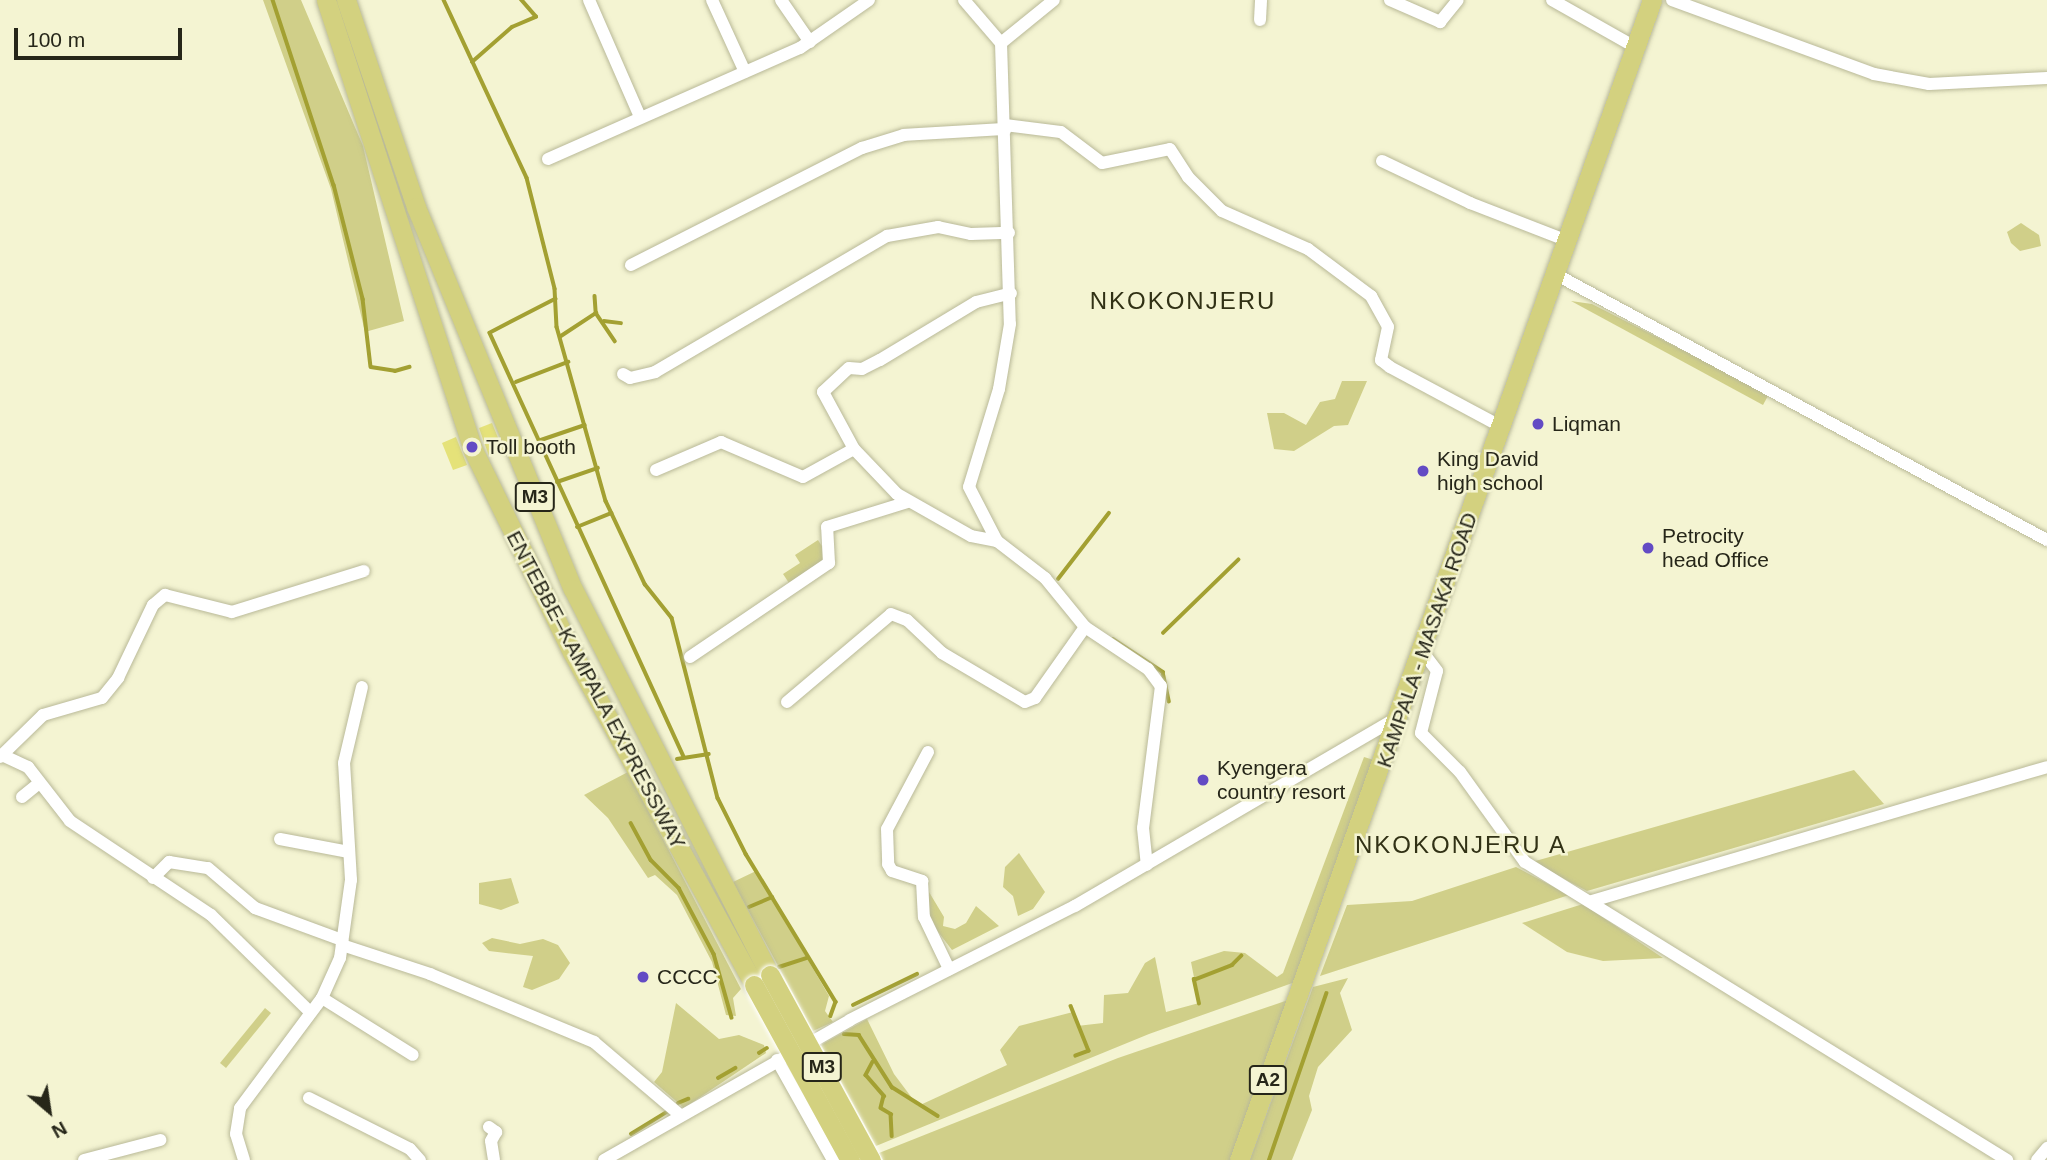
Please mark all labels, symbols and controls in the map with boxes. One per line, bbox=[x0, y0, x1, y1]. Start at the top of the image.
scale bar bbox=[18, 14, 186, 58]
text: 100 m bbox=[27, 28, 85, 51]
district label: NKOKONJERU bbox=[1091, 287, 1275, 315]
place label: Liqman bbox=[1552, 411, 1621, 437]
marker: Liqman bbox=[1530, 416, 1546, 432]
place label: Toll booth bbox=[486, 434, 576, 460]
marker: Toll booth bbox=[464, 439, 480, 455]
place label: King David high school bbox=[1437, 446, 1543, 496]
marker: King David high school bbox=[1415, 463, 1431, 479]
road number: M3 bbox=[514, 482, 556, 512]
street label: KAMPALA - MASAKA ROAD bbox=[1371, 508, 1483, 772]
place label: Petrocity head Office bbox=[1662, 523, 1769, 573]
street label: ENTEBBE–KAMPALA EXPRESSWAY bbox=[501, 526, 691, 854]
marker: Petrocity head Office bbox=[1640, 540, 1656, 556]
place label: Kyengera country resort bbox=[1217, 755, 1345, 805]
marker: Kyengera country resort bbox=[1195, 772, 1211, 788]
district label: NKOKONJERU A bbox=[1356, 831, 1566, 859]
place label: CCCC bbox=[657, 964, 718, 990]
marker: CCCC bbox=[635, 969, 651, 985]
road number: M3 bbox=[801, 1051, 843, 1082]
road number: A2 bbox=[1249, 1064, 1287, 1096]
north arrow bbox=[14, 1076, 84, 1146]
text: N bbox=[48, 1117, 71, 1142]

